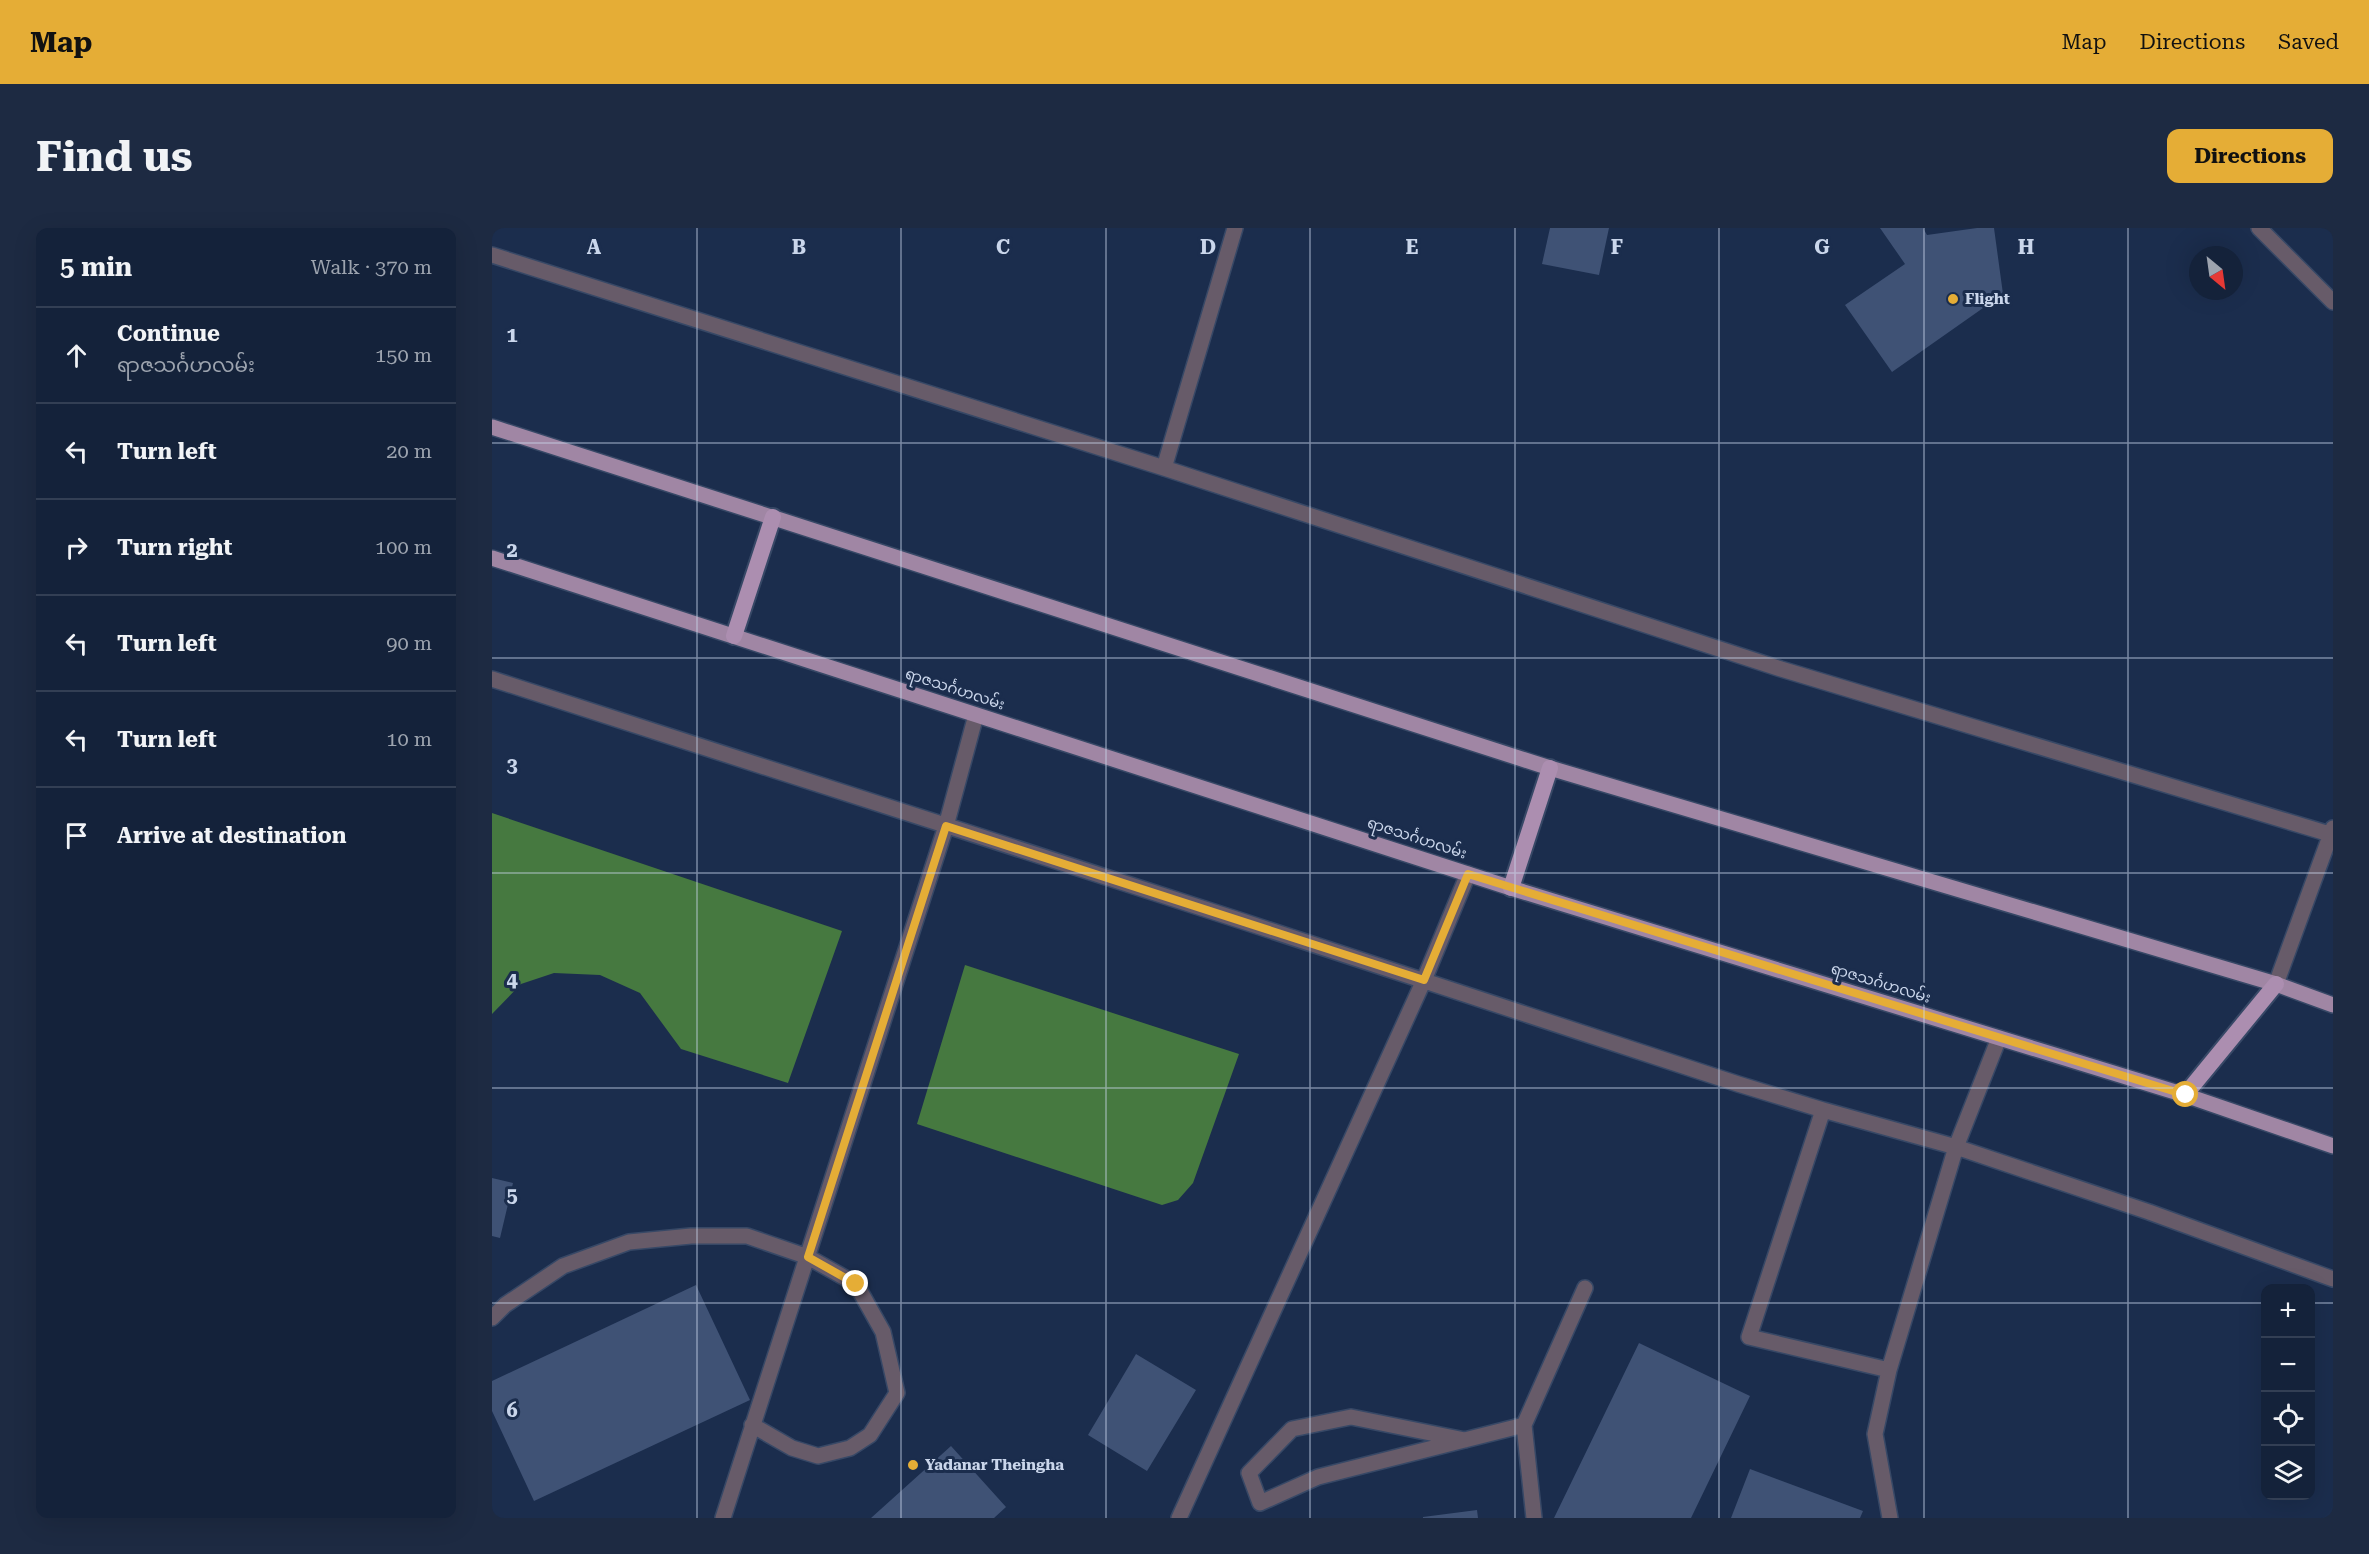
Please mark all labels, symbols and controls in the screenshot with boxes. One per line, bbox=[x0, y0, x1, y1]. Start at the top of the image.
text: Map bbox=[30, 26, 92, 59]
text: Map bbox=[2062, 30, 2106, 54]
text: Directions bbox=[2139, 30, 2245, 54]
text: Saved bbox=[2278, 30, 2339, 54]
button: Directions bbox=[2167, 129, 2333, 183]
text: Find us bbox=[36, 132, 193, 181]
text: A bbox=[587, 235, 602, 259]
text: B bbox=[792, 235, 806, 259]
text: C bbox=[996, 235, 1010, 259]
text: D bbox=[1200, 235, 1216, 259]
text: E bbox=[1406, 235, 1419, 259]
text: F bbox=[1611, 235, 1623, 259]
text: G bbox=[1814, 235, 1830, 259]
text: H bbox=[2018, 235, 2034, 259]
north arrow bbox=[2189, 246, 2243, 300]
text: 5 min bbox=[60, 252, 132, 282]
text: Walk · 370 m bbox=[311, 255, 432, 279]
place label: Flight bbox=[1965, 290, 2010, 308]
marker: Flight bbox=[1946, 292, 1960, 306]
text: Continue bbox=[117, 321, 220, 346]
text: 1 bbox=[506, 323, 518, 347]
icon: ahead bbox=[60, 339, 93, 372]
text: 150 m bbox=[375, 343, 432, 367]
text: ရာဇသင်္ဂဟလမ်း bbox=[117, 353, 255, 377]
icon: left bbox=[60, 435, 93, 468]
text: Turn left bbox=[117, 439, 217, 464]
text: 20 m bbox=[386, 439, 432, 463]
icon: right bbox=[60, 531, 93, 564]
text: Turn right bbox=[117, 535, 232, 560]
text: 100 m bbox=[375, 535, 432, 559]
text: 2 bbox=[506, 538, 518, 562]
icon: left bbox=[60, 627, 93, 660]
text: Turn left bbox=[117, 631, 217, 656]
text: 90 m bbox=[386, 631, 432, 655]
street label: ရာဇသင်္ဂဟလမ်း bbox=[902, 664, 1007, 716]
icon: left bbox=[60, 723, 93, 756]
text: Turn left bbox=[117, 727, 217, 752]
text: 10 m bbox=[386, 727, 432, 751]
text: 3 bbox=[506, 753, 518, 777]
street label: ရာဇသင်္ဂဟလမ်း bbox=[1364, 813, 1469, 865]
icon: arrive bbox=[60, 819, 93, 852]
text: Arrive at destination bbox=[117, 823, 346, 848]
street label: ရာဇသင်္ဂဟလမ်း bbox=[1828, 958, 1933, 1010]
text: 4 bbox=[506, 968, 518, 992]
route start bbox=[2172, 1081, 2198, 1107]
text: 5 bbox=[506, 1183, 518, 1207]
route end bbox=[842, 1270, 868, 1296]
map controls bbox=[2261, 1284, 2315, 1500]
button: + bbox=[2261, 1284, 2315, 1338]
button: − bbox=[2261, 1338, 2315, 1392]
button: locate bbox=[2261, 1392, 2315, 1446]
text: 6 bbox=[506, 1398, 518, 1422]
button: layers bbox=[2261, 1446, 2315, 1500]
place label: Yadanar Theingha bbox=[925, 1456, 1064, 1474]
marker: Yadanar Theingha bbox=[906, 1458, 920, 1472]

